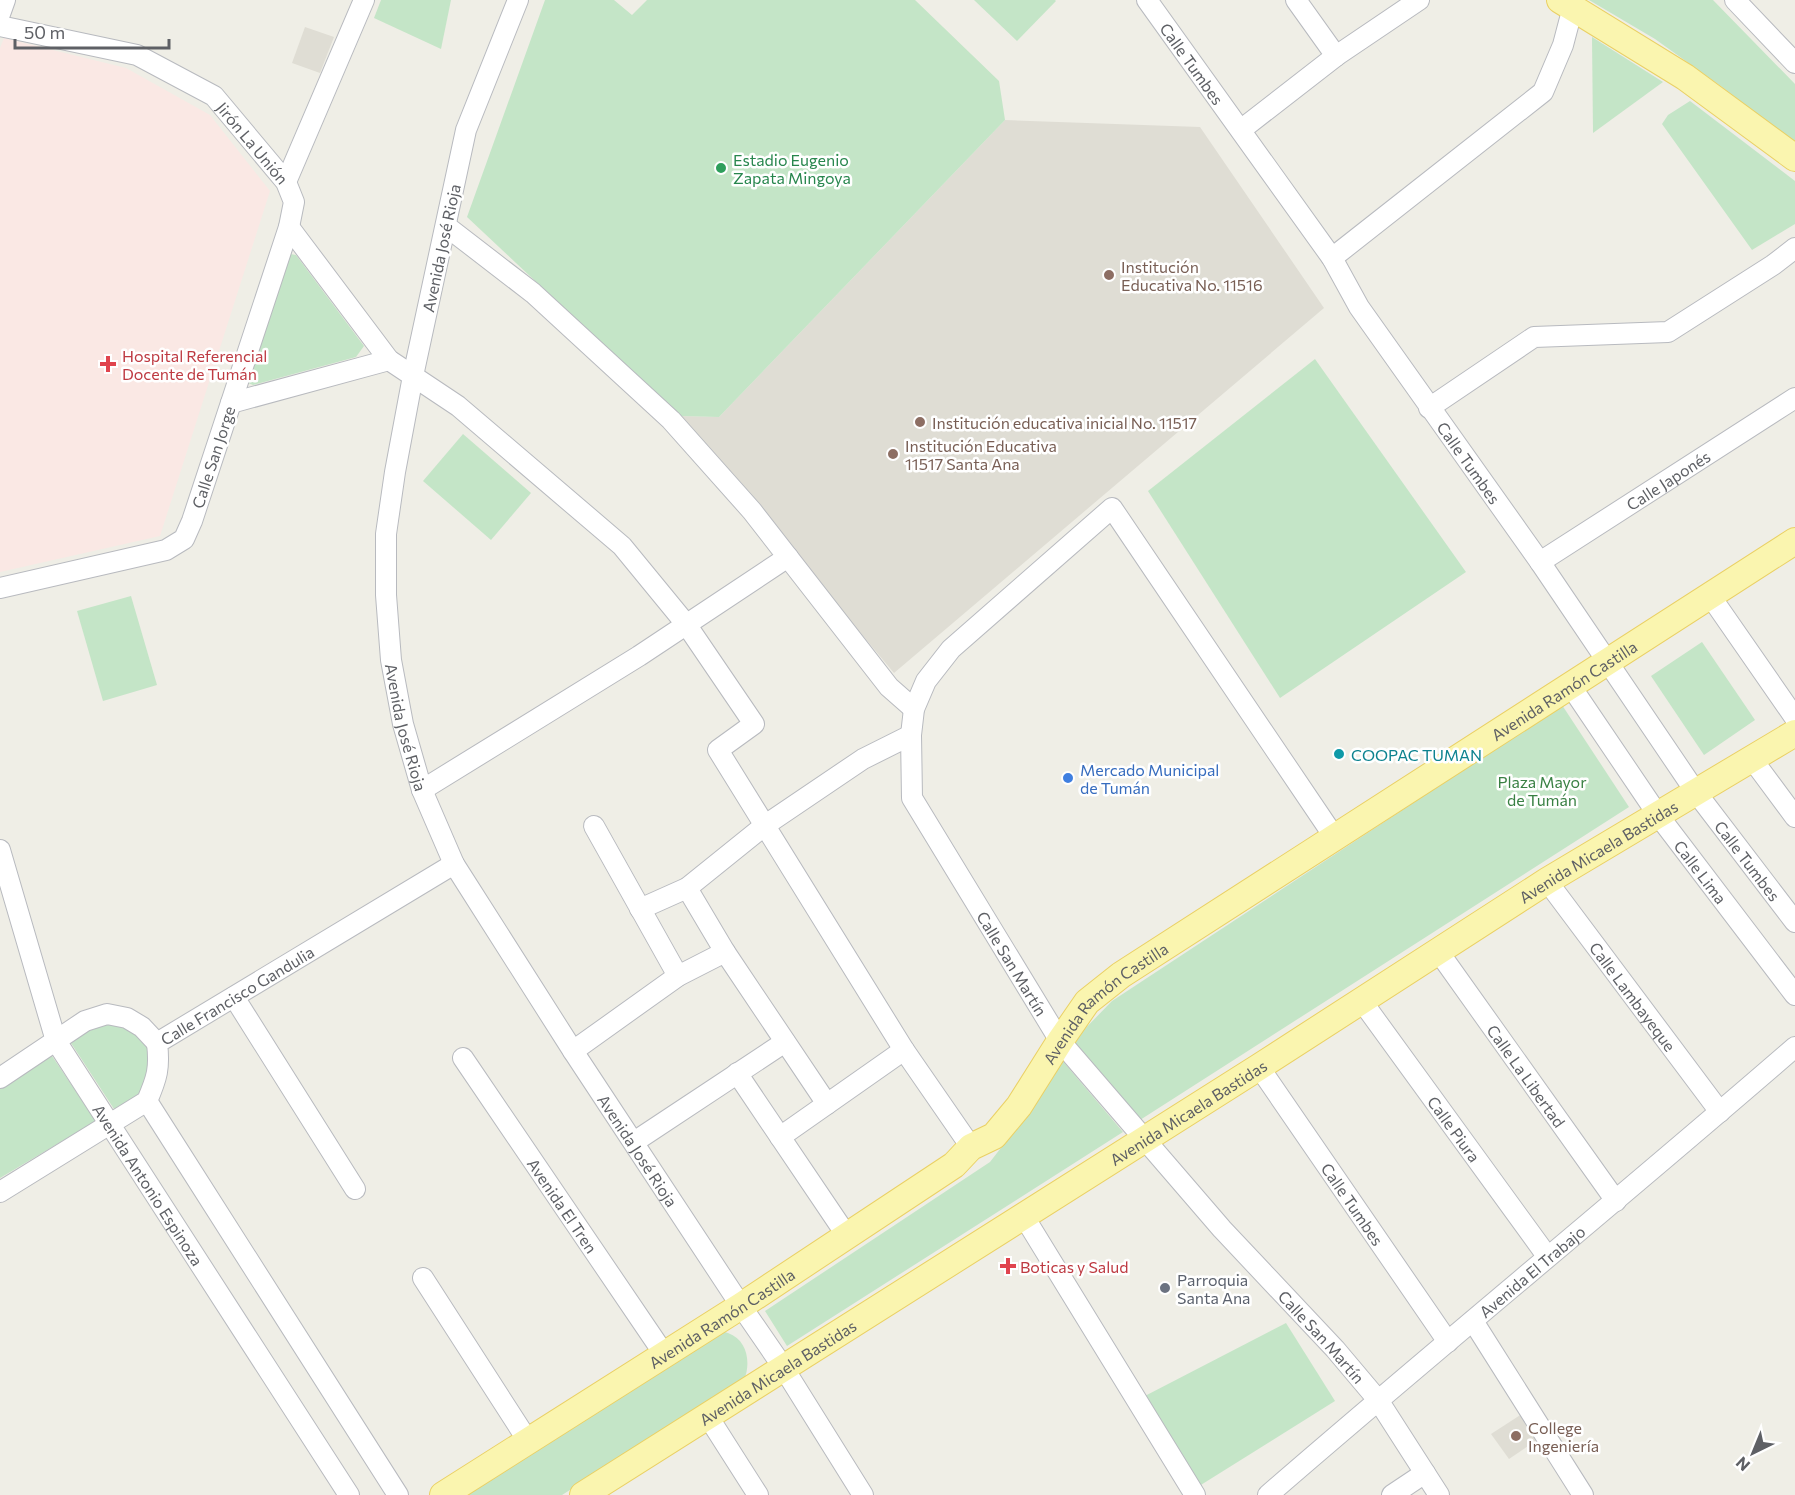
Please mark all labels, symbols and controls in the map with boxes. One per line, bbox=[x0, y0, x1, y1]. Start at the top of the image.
scale bar bbox=[15, 12, 170, 50]
street label: Calle Tumbes bbox=[1157, 19, 1228, 108]
text: 50 m bbox=[24, 21, 65, 43]
street label: Jirón La Unión bbox=[213, 98, 293, 187]
place label: Estadio Eugenio Zapata Mingoya bbox=[733, 150, 851, 187]
marker: Estadio Eugenio Zapata Mingoya bbox=[714, 161, 728, 175]
street label: Avenida José Rioja bbox=[418, 182, 464, 314]
place label: Institución Educativa No. 11516 bbox=[1121, 257, 1263, 294]
marker: Institución Educativa No. 11516 bbox=[1102, 268, 1116, 282]
place label: Hospital Referencial Docente de Tumán bbox=[122, 346, 267, 383]
marker: Hospital Referencial Docente de Tumán bbox=[99, 355, 117, 373]
street label: Calle San Jorge bbox=[188, 403, 238, 511]
place label: Institución educativa inicial No. 11517 bbox=[932, 413, 1197, 432]
marker: Institución educativa inicial No. 11517 bbox=[913, 415, 927, 429]
street label: Calle Tumbes bbox=[1434, 418, 1505, 507]
place label: Institución Educativa 11517 Santa Ana bbox=[905, 436, 1057, 473]
street label: Calle Japonés bbox=[1622, 446, 1713, 514]
marker: Institución Educativa 11517 Santa Ana bbox=[886, 447, 900, 461]
street label: Avenida Ramón Castilla bbox=[1487, 636, 1640, 744]
street label: Avenida José Rioja bbox=[382, 662, 431, 793]
place label: COOPAC TUMAN bbox=[1351, 745, 1482, 764]
marker: COOPAC TUMAN bbox=[1332, 747, 1346, 761]
place label: Mercado Municipal de Tumán bbox=[1080, 760, 1219, 797]
marker: Mercado Municipal de Tumán bbox=[1061, 771, 1075, 785]
park label: Plaza Mayor de Tumán bbox=[1497, 772, 1587, 809]
street label: Avenida Micaela Bastidas bbox=[1515, 796, 1681, 906]
street label: Calle Tumbes bbox=[1711, 816, 1785, 904]
street label: Calle Lima bbox=[1671, 836, 1731, 907]
street label: Calle San Martín bbox=[974, 908, 1052, 1019]
street label: Avenida Ramón Castilla bbox=[1039, 938, 1171, 1067]
street label: Calle Lambayeque bbox=[1586, 938, 1680, 1055]
street label: Calle Francisco Gandulia bbox=[157, 941, 317, 1048]
street label: Calle La Libertad bbox=[1484, 1021, 1570, 1131]
street label: Avenida Micaela Bastidas bbox=[1106, 1055, 1270, 1169]
street label: Avenida José Rioja bbox=[594, 1090, 682, 1210]
street label: Calle Piura bbox=[1424, 1092, 1485, 1165]
street label: Avenida Antonio Espinoza bbox=[90, 1100, 208, 1269]
street label: Avenida El Tren bbox=[524, 1154, 602, 1256]
street label: Calle Tumbes bbox=[1318, 1159, 1388, 1249]
street label: Avenida El Trabajo bbox=[1475, 1221, 1588, 1321]
place label: Boticas y Salud bbox=[1020, 1257, 1128, 1276]
marker: Boticas y Salud bbox=[1001, 1259, 1015, 1273]
street label: Avenida Ramón Castilla bbox=[645, 1264, 798, 1372]
place label: Parroquia Santa Ana bbox=[1177, 1270, 1251, 1307]
marker: Parroquia Santa Ana bbox=[1158, 1281, 1172, 1295]
street label: Calle San Martín bbox=[1275, 1286, 1369, 1387]
street label: Avenida Micaela Bastidas bbox=[695, 1315, 859, 1429]
place label: College Ingeniería bbox=[1528, 1418, 1599, 1455]
north arrow bbox=[1723, 1423, 1783, 1483]
marker: College Ingeniería bbox=[1509, 1429, 1523, 1443]
text: N bbox=[1732, 1453, 1753, 1475]

